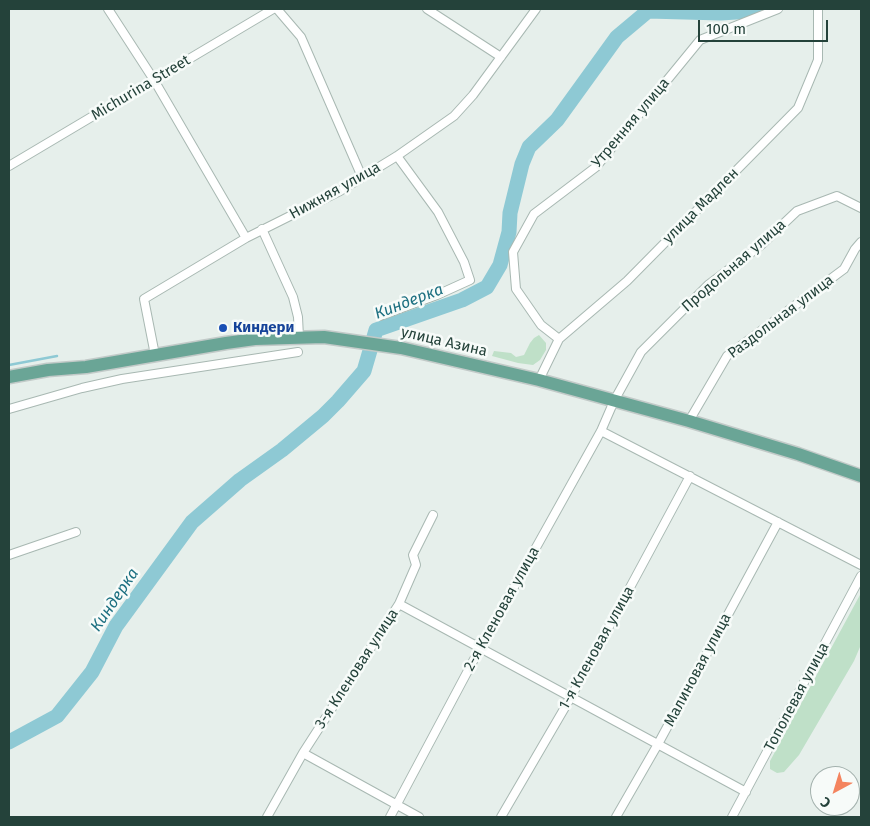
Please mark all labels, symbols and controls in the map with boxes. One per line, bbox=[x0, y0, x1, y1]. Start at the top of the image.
scale bar bbox=[700, 10, 830, 42]
text: 100 m bbox=[706, 20, 746, 38]
street label: Michurina Street bbox=[88, 51, 194, 125]
street label: Утренняя улица bbox=[588, 74, 674, 172]
street label: Нижняя улица bbox=[286, 159, 384, 223]
street label: улица Мадлен bbox=[659, 164, 743, 248]
street label: Продольная улица bbox=[678, 216, 790, 316]
street label: Раздольная улица bbox=[725, 271, 837, 363]
water label: Киндерка bbox=[372, 280, 446, 324]
place label: Киндери bbox=[233, 319, 294, 337]
marker: Киндери bbox=[217, 322, 229, 334]
street label: улица Азина bbox=[399, 323, 489, 361]
street label: 2-я Кленовая улица bbox=[460, 544, 544, 674]
water label: Киндерка bbox=[87, 565, 143, 635]
street label: 1-я Кленовая улица bbox=[556, 583, 638, 713]
street label: 3-я Кленовая улица bbox=[312, 606, 402, 732]
street label: Малиновая улица bbox=[661, 610, 735, 730]
street label: Тополевая улица bbox=[761, 640, 833, 754]
north arrow bbox=[810, 766, 860, 816]
text: С bbox=[817, 793, 834, 811]

